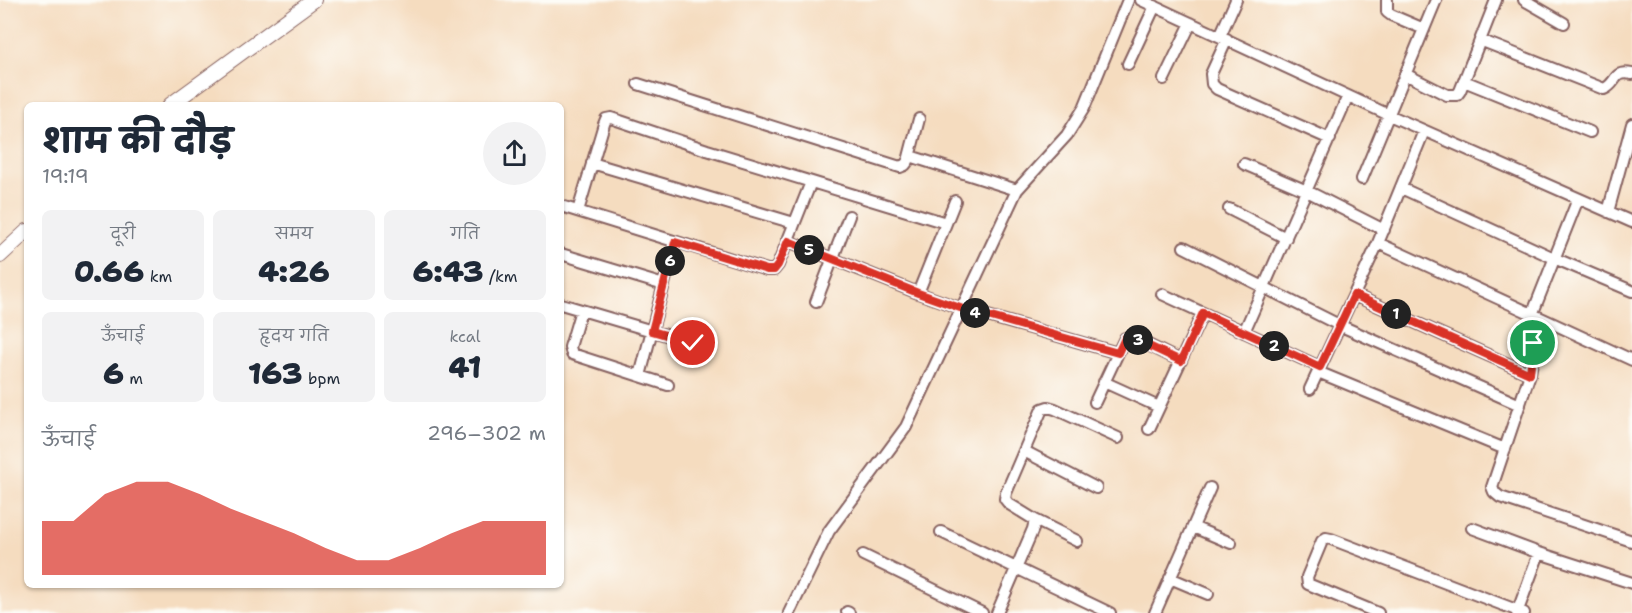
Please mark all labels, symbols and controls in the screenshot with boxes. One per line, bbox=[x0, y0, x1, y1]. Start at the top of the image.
text: शाम की दौड़ bbox=[42, 118, 232, 163]
button: share bbox=[483, 122, 546, 185]
text: 19:19 bbox=[42, 163, 89, 189]
text: दूरी bbox=[110, 223, 136, 244]
text: समय bbox=[275, 223, 313, 244]
text: गति bbox=[450, 223, 480, 244]
pin: 5 bbox=[794, 235, 824, 265]
text: 5 bbox=[804, 239, 814, 260]
pin: 6 bbox=[655, 246, 685, 276]
text: 6 bbox=[664, 250, 676, 271]
text: 0.66 bbox=[74, 251, 144, 292]
text: 4:26 bbox=[258, 251, 330, 292]
text: 6:43 bbox=[412, 251, 484, 292]
text: km bbox=[144, 266, 172, 287]
text: /km bbox=[484, 266, 518, 287]
pin: 4 bbox=[960, 298, 990, 328]
pin: 1 bbox=[1381, 299, 1411, 329]
text: 4 bbox=[969, 302, 981, 323]
text: 1 bbox=[1392, 303, 1400, 324]
pin bbox=[667, 317, 718, 368]
pin bbox=[1507, 317, 1558, 368]
text: ऊँचाई bbox=[102, 325, 144, 346]
text: हृदय गति bbox=[259, 325, 329, 346]
pin: 3 bbox=[1123, 325, 1153, 355]
text: kcal bbox=[449, 326, 481, 347]
icon: check bbox=[676, 326, 709, 359]
icon: arrive bbox=[1516, 326, 1549, 359]
text: 3 bbox=[1132, 329, 1144, 350]
pin: 2 bbox=[1259, 331, 1289, 361]
text: 2 bbox=[1268, 335, 1280, 356]
text: 41 bbox=[449, 347, 481, 388]
text: 6 bbox=[103, 353, 124, 394]
text: 163 bbox=[248, 353, 303, 394]
text: m bbox=[124, 368, 143, 389]
text: bpm bbox=[303, 368, 340, 389]
text: 296–302 m bbox=[427, 420, 546, 446]
text: ऊँचाई bbox=[42, 426, 96, 452]

